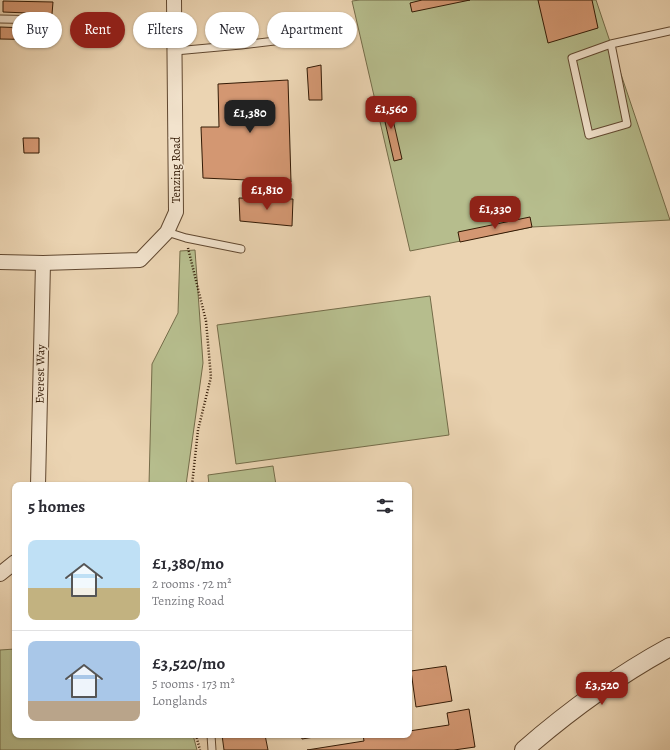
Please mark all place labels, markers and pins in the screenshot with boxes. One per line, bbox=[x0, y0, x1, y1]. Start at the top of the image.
pin: £1,560 bbox=[358, 96, 424, 130]
pin: £1,380 bbox=[217, 100, 283, 134]
pin: £1,810 bbox=[234, 177, 300, 211]
pin: £1,330 bbox=[462, 196, 528, 230]
pin: £3,520 bbox=[569, 672, 635, 706]

